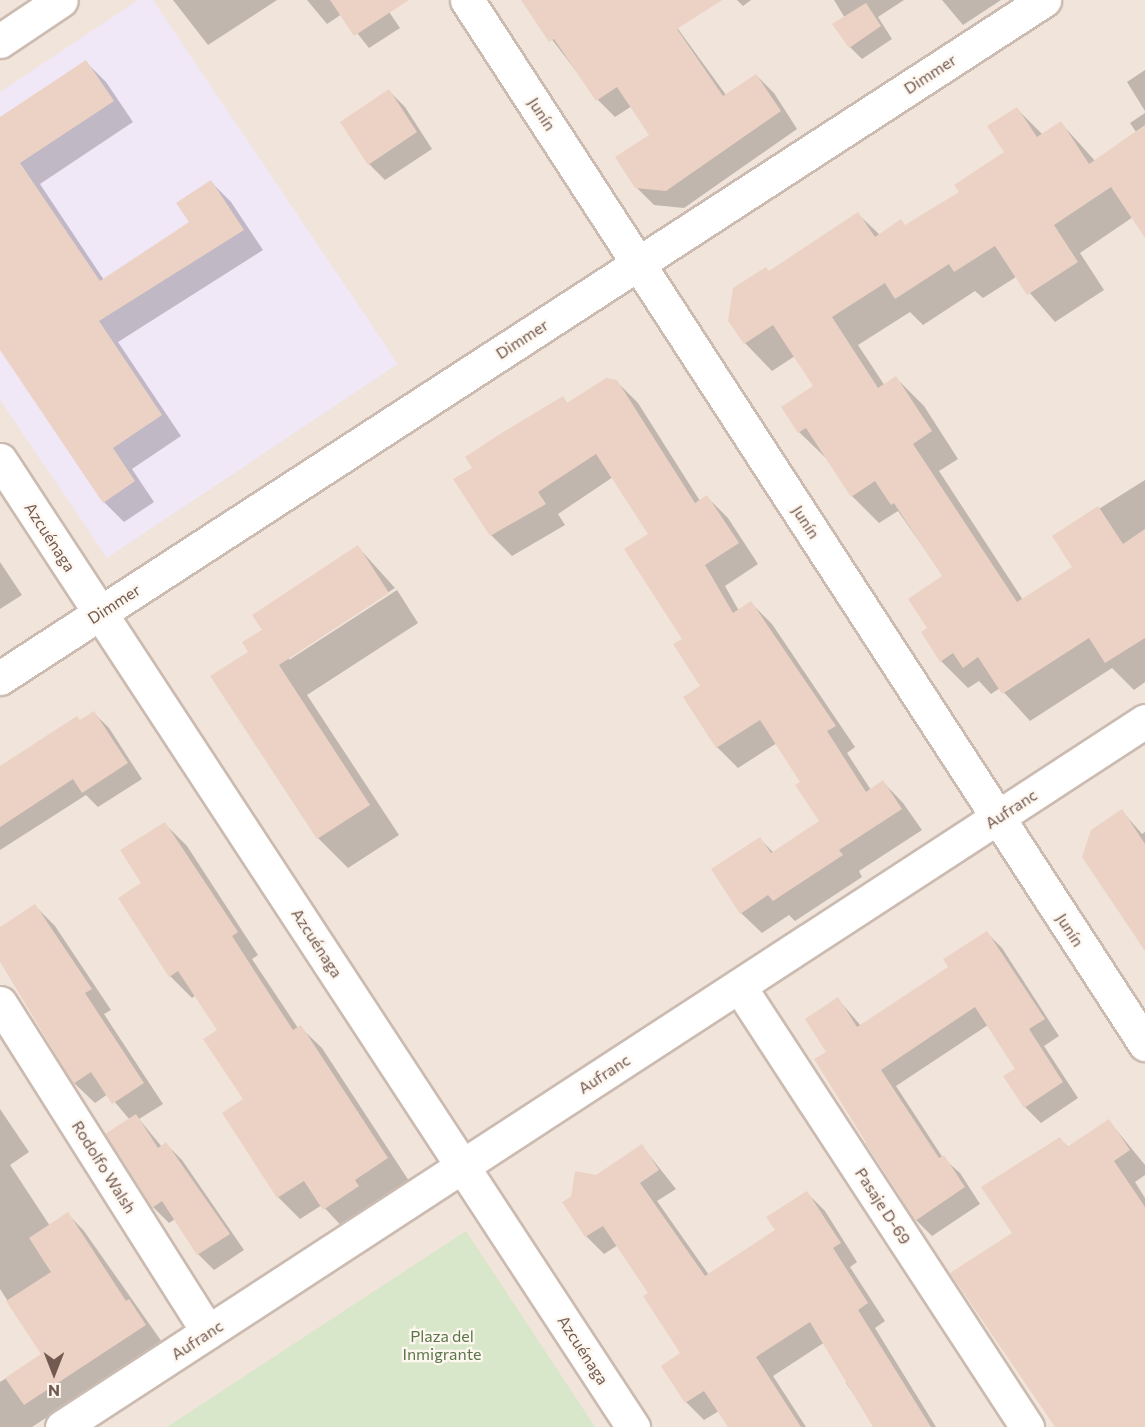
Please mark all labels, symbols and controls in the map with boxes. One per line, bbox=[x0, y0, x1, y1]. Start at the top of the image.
street label: Dimmer bbox=[900, 50, 960, 98]
street label: Junín bbox=[524, 94, 560, 134]
street label: Dimmer bbox=[492, 315, 552, 363]
street label: Azcuénaga bbox=[21, 499, 79, 575]
street label: Junín bbox=[788, 502, 824, 542]
street label: Dimmer bbox=[84, 580, 144, 628]
street label: Aufranc bbox=[982, 785, 1040, 833]
street label: Azcuénaga bbox=[288, 905, 346, 981]
street label: Junín bbox=[1052, 910, 1088, 950]
street label: Aufranc bbox=[575, 1050, 633, 1098]
street label: Rodolfo Walsh bbox=[68, 1117, 140, 1217]
street label: Pasaje D-69 bbox=[851, 1164, 915, 1248]
street label: Azcuénaga bbox=[554, 1312, 612, 1388]
street label: Aufranc bbox=[168, 1316, 226, 1364]
park label: Plaza del Inmigrante bbox=[402, 1326, 482, 1364]
north arrow bbox=[24, 1343, 84, 1403]
text: N bbox=[48, 1382, 60, 1401]

